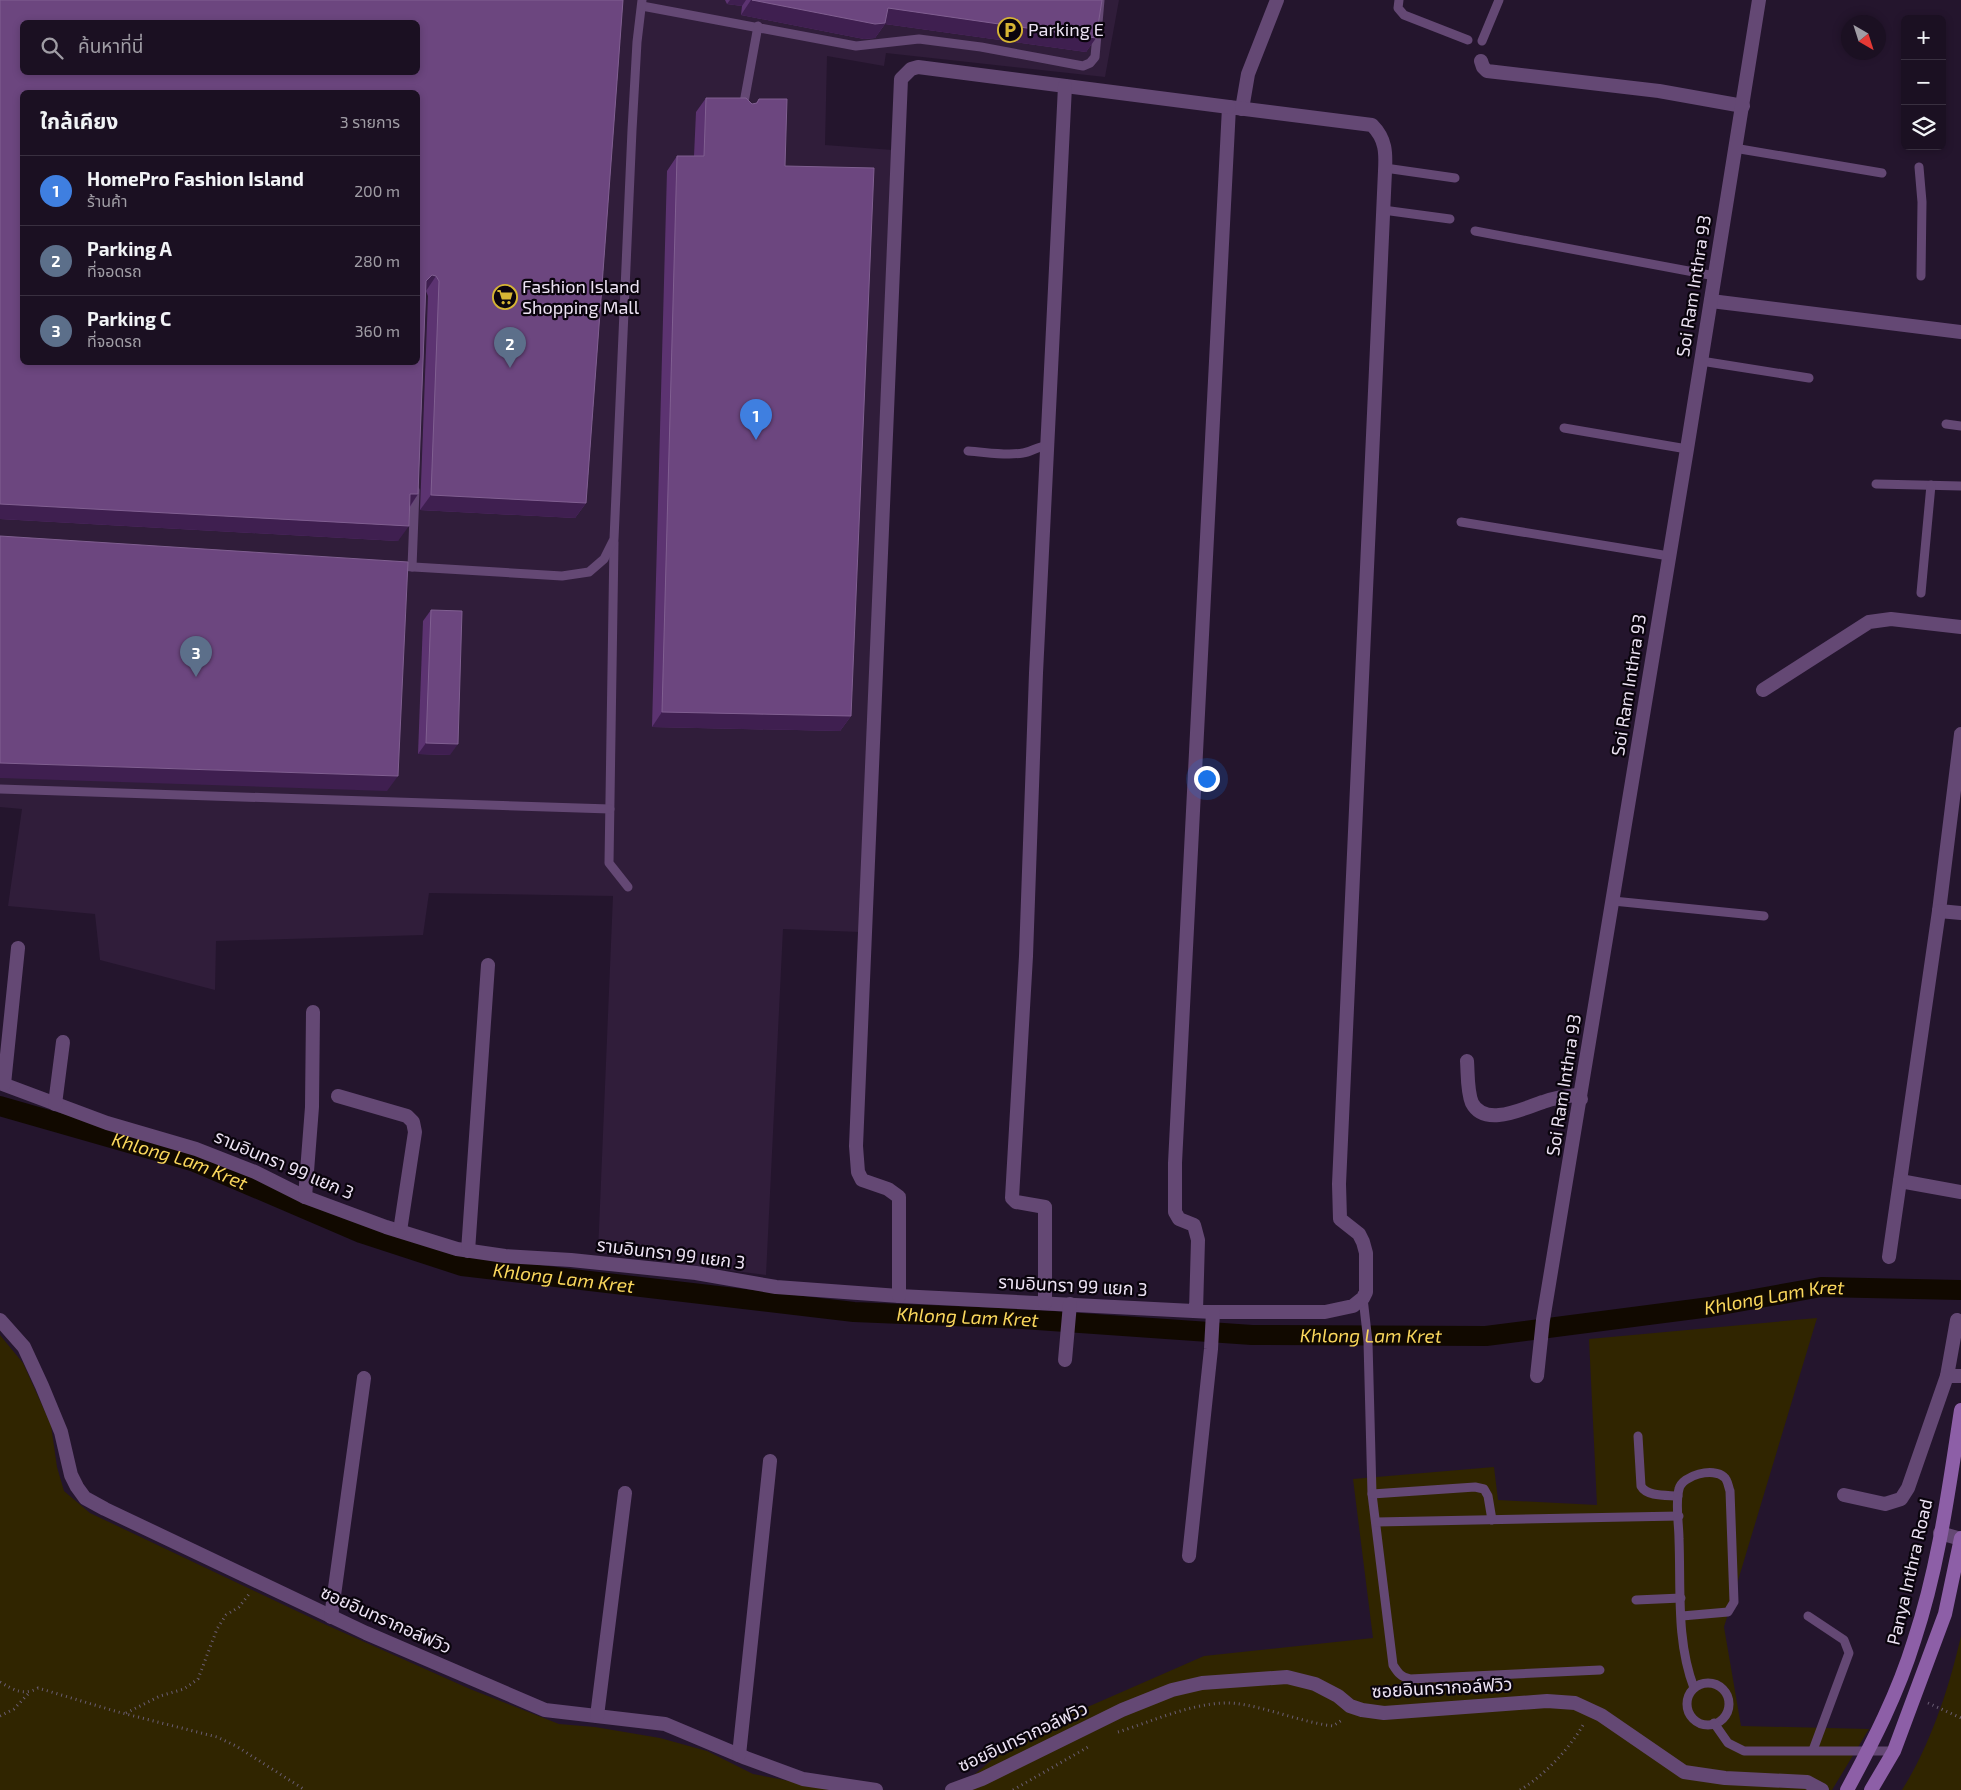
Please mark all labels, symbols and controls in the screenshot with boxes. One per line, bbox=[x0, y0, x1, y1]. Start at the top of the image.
north arrow bbox=[1841, 15, 1886, 60]
map controls bbox=[1901, 15, 1946, 150]
button: + bbox=[1901, 15, 1946, 60]
parking icon: Parking E bbox=[997, 17, 1023, 43]
place label: Parking E bbox=[1028, 18, 1104, 40]
search box bbox=[20, 20, 420, 75]
icon: search bbox=[38, 34, 66, 62]
text: ค้นหาที่นี่ bbox=[78, 34, 143, 57]
button: − bbox=[1901, 60, 1946, 105]
button: layers bbox=[1901, 105, 1946, 150]
text: ใกล้เคียง bbox=[40, 108, 118, 133]
text: 3 รายการ bbox=[340, 112, 400, 131]
text: HomePro Fashion Island bbox=[87, 167, 304, 190]
text: 1 bbox=[53, 181, 59, 200]
text: 200 m bbox=[354, 181, 400, 200]
text: ร้านค้า bbox=[87, 191, 127, 210]
street label: Soi Ram Inthra 93 bbox=[1671, 213, 1715, 358]
text: Parking A bbox=[87, 237, 172, 260]
text: 2 bbox=[51, 251, 61, 270]
text: 280 m bbox=[354, 251, 400, 270]
text: ที่จอดรถ bbox=[87, 261, 142, 280]
place label: Fashion Island Shopping Mall bbox=[522, 275, 640, 318]
supermarket icon: Fashion Island Shopping Mall bbox=[492, 284, 518, 310]
text: Parking C bbox=[87, 307, 171, 330]
text: 3 bbox=[51, 321, 61, 340]
text: 360 m bbox=[355, 321, 400, 340]
pin: 2 bbox=[494, 327, 526, 368]
text: ที่จอดรถ bbox=[87, 331, 142, 350]
pin: 1 bbox=[740, 399, 772, 440]
street label: Soi Ram Inthra 93 bbox=[1606, 612, 1650, 757]
pin: 3 bbox=[180, 636, 212, 677]
your location bbox=[1194, 766, 1220, 792]
street label: Soi Ram Inthra 93 bbox=[1541, 1012, 1585, 1157]
street label: รามอินทรา 99 แยก 3 bbox=[211, 1125, 357, 1203]
water label: Khlong Lam Kret bbox=[109, 1127, 252, 1195]
street label: รามอินทรา 99 แยก 3 bbox=[596, 1233, 747, 1273]
water label: Khlong Lam Kret bbox=[492, 1258, 636, 1297]
street label: รามอินทรา 99 แยก 3 bbox=[998, 1270, 1148, 1300]
water label: Khlong Lam Kret bbox=[1702, 1275, 1845, 1319]
water label: Khlong Lam Kret bbox=[896, 1302, 1040, 1331]
water label: Khlong Lam Kret bbox=[1300, 1323, 1443, 1347]
street label: Panya Inthra Road bbox=[1882, 1497, 1937, 1647]
street label: ซอยอินทรากอล์ฟวิว bbox=[318, 1580, 455, 1658]
street label: ซอยอินทรากอล์ฟวิว bbox=[1371, 1672, 1513, 1702]
street label: ซอยอินทรากอล์ฟวิว bbox=[954, 1696, 1091, 1776]

